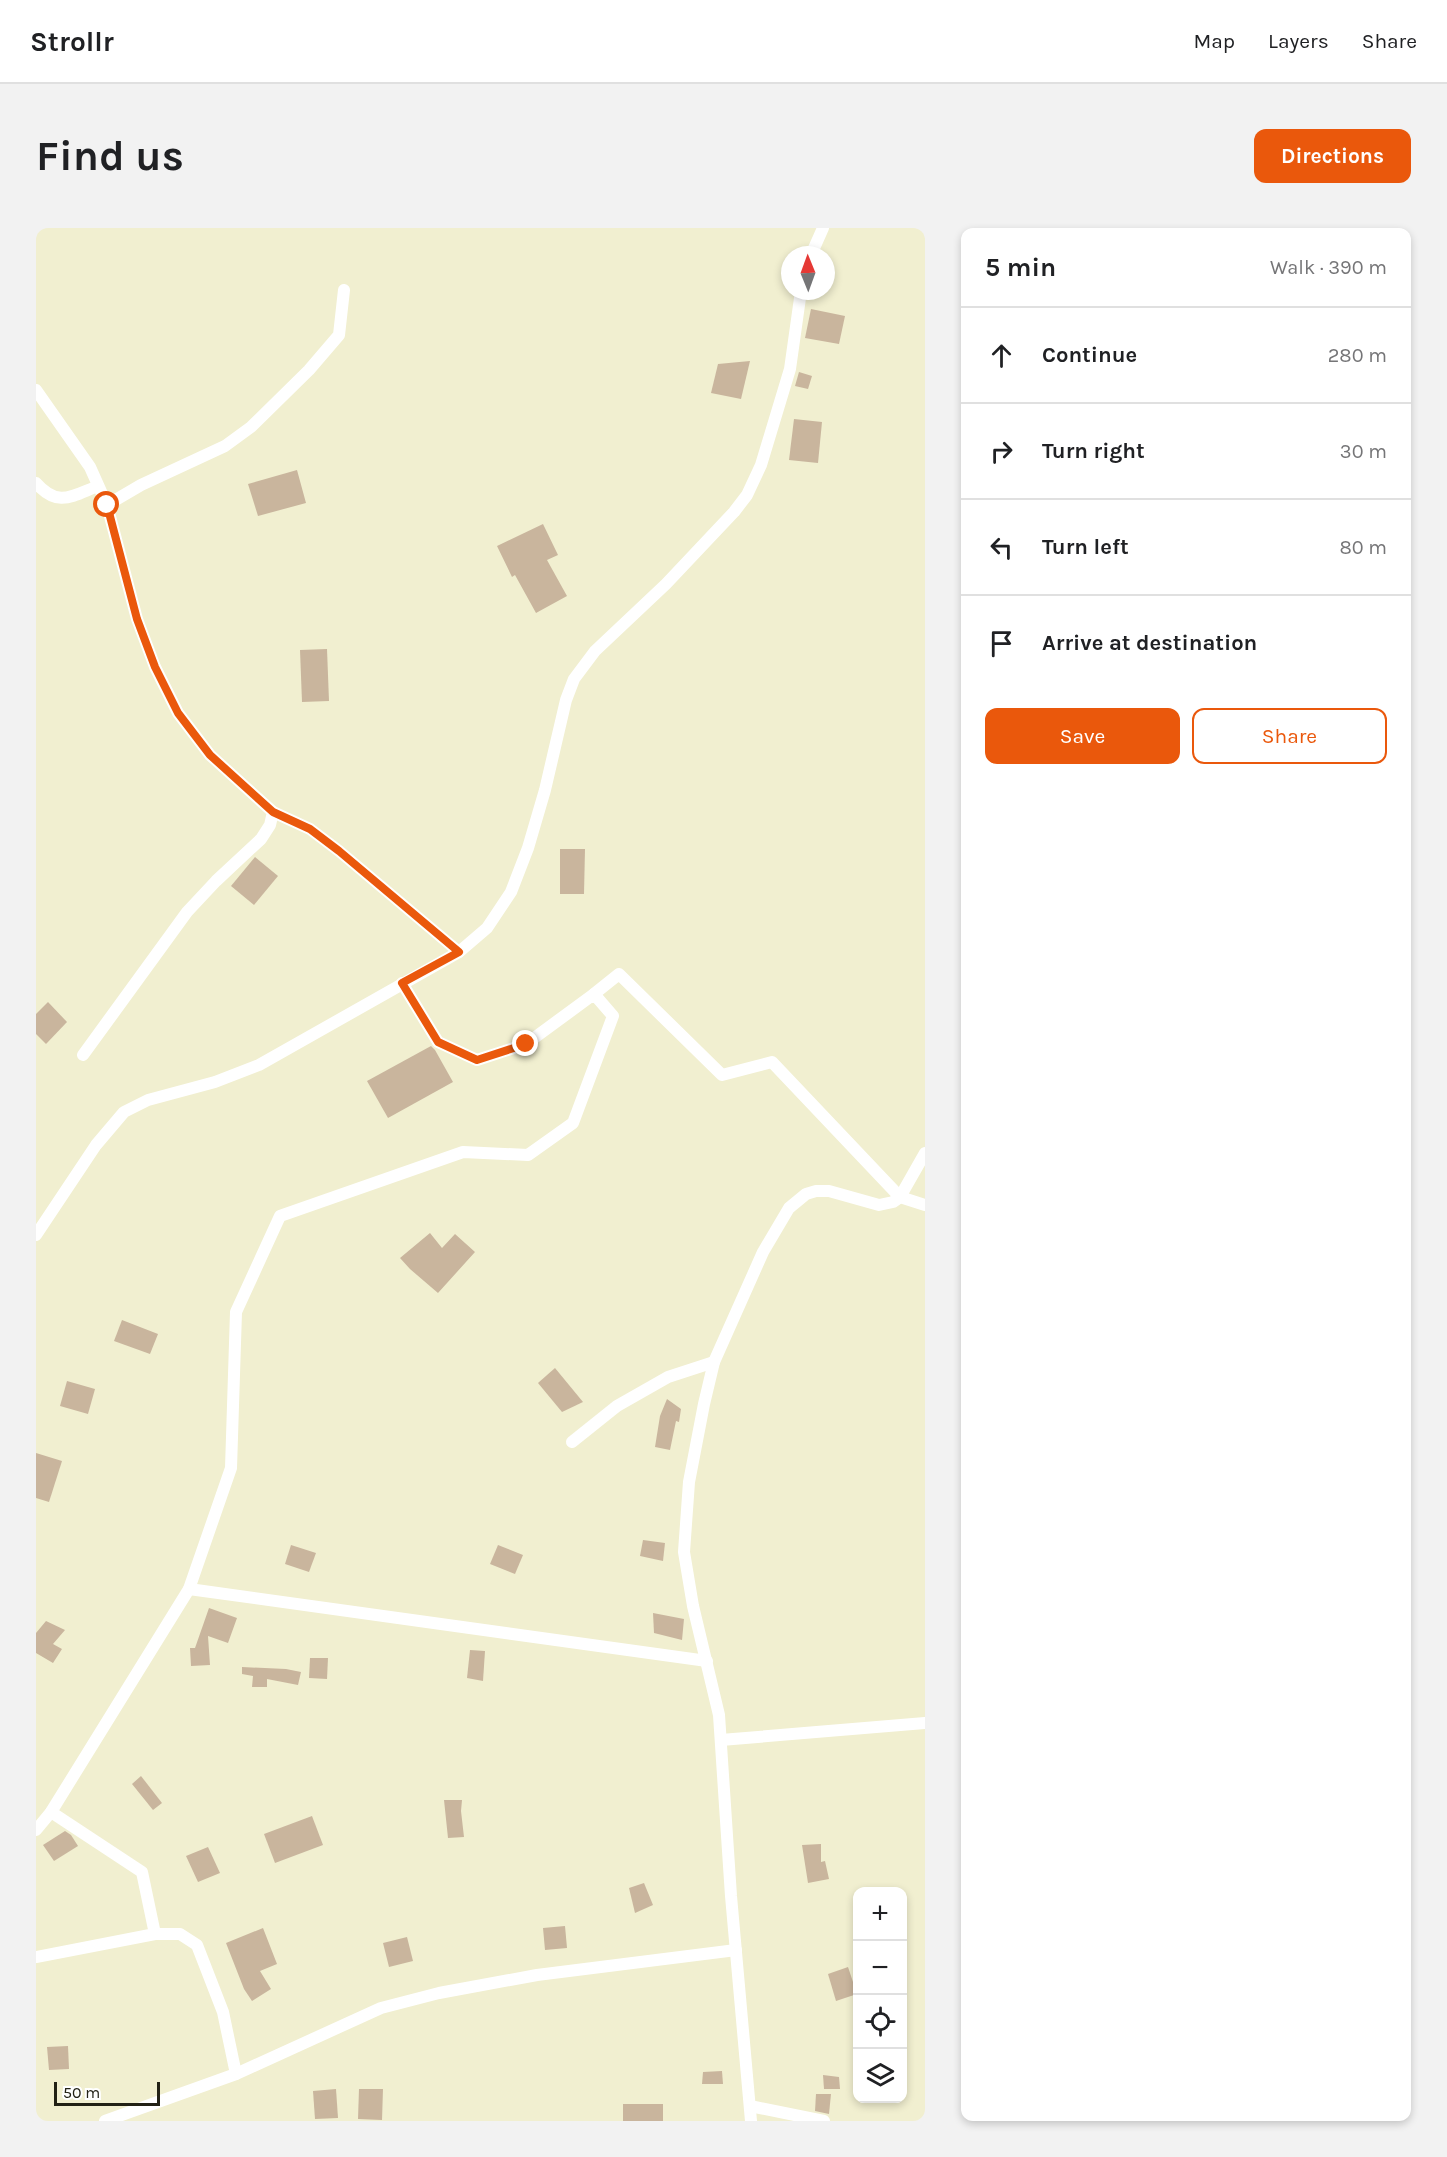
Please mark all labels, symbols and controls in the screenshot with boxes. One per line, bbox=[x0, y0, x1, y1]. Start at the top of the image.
text: Strollr bbox=[30, 25, 114, 58]
text: Map bbox=[1193, 29, 1235, 53]
text: Layers bbox=[1268, 29, 1329, 53]
text: Share bbox=[1362, 29, 1417, 53]
button: Directions bbox=[1254, 129, 1411, 183]
text: Find us bbox=[36, 131, 184, 181]
north arrow bbox=[781, 246, 835, 300]
text: 5 min bbox=[985, 252, 1056, 283]
text: Walk · 390 m bbox=[1270, 256, 1387, 279]
icon: ahead bbox=[985, 339, 1018, 372]
text: Continue bbox=[1042, 342, 1137, 368]
text: 280 m bbox=[1328, 344, 1387, 367]
icon: right bbox=[985, 435, 1018, 468]
text: Turn right bbox=[1042, 438, 1145, 464]
text: 30 m bbox=[1340, 440, 1387, 463]
route start bbox=[93, 491, 119, 517]
icon: left bbox=[985, 531, 1018, 564]
text: Turn left bbox=[1042, 534, 1129, 560]
text: 80 m bbox=[1339, 536, 1387, 559]
icon: arrive bbox=[985, 627, 1018, 660]
text: Arrive at destination bbox=[1042, 630, 1257, 656]
button: Save bbox=[985, 708, 1180, 764]
button: Share bbox=[1192, 708, 1387, 764]
route end bbox=[512, 1030, 538, 1056]
map controls bbox=[853, 1887, 907, 2103]
button: + bbox=[853, 1887, 907, 1941]
button: − bbox=[853, 1941, 907, 1995]
button: locate bbox=[853, 1995, 907, 2049]
button: layers bbox=[853, 2049, 907, 2103]
scale bar bbox=[54, 2079, 160, 2106]
text: 50 m bbox=[63, 2083, 100, 2102]

